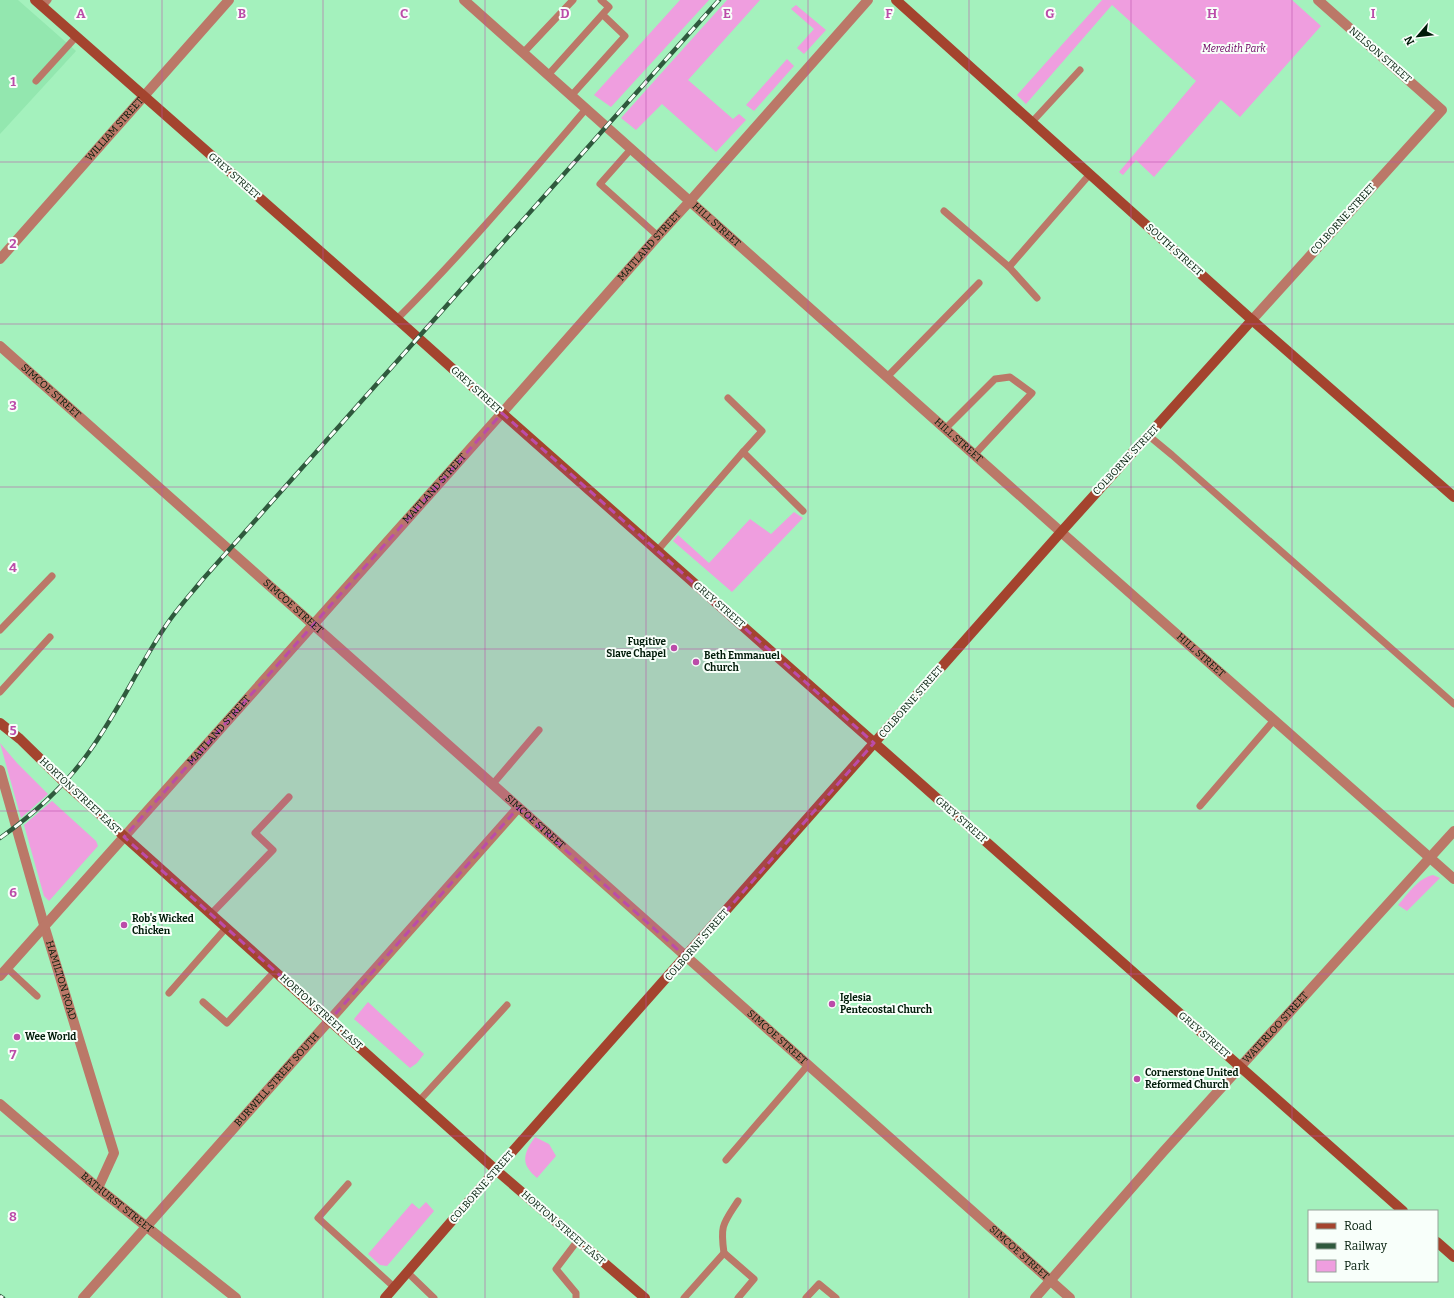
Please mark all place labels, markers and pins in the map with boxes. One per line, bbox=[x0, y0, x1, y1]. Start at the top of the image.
place label: Fugitive Slave Chapel bbox=[606, 636, 667, 660]
marker: Fugitive Slave Chapel bbox=[669, 643, 679, 653]
place label: Beth Emmanuel Church bbox=[704, 650, 780, 674]
marker: Beth Emmanuel Church bbox=[691, 657, 701, 667]
place label: Rob's Wicked Chicken bbox=[132, 913, 194, 937]
marker: Rob's Wicked Chicken bbox=[119, 920, 129, 930]
place label: Iglesia Pentecostal Church bbox=[840, 992, 933, 1016]
marker: Iglesia Pentecostal Church bbox=[827, 999, 837, 1009]
place label: Wee World bbox=[25, 1031, 76, 1043]
marker: Wee World bbox=[12, 1032, 22, 1042]
place label: Cornerstone United Reformed Church bbox=[1145, 1067, 1239, 1091]
marker: Cornerstone United Reformed Church bbox=[1132, 1074, 1142, 1084]

